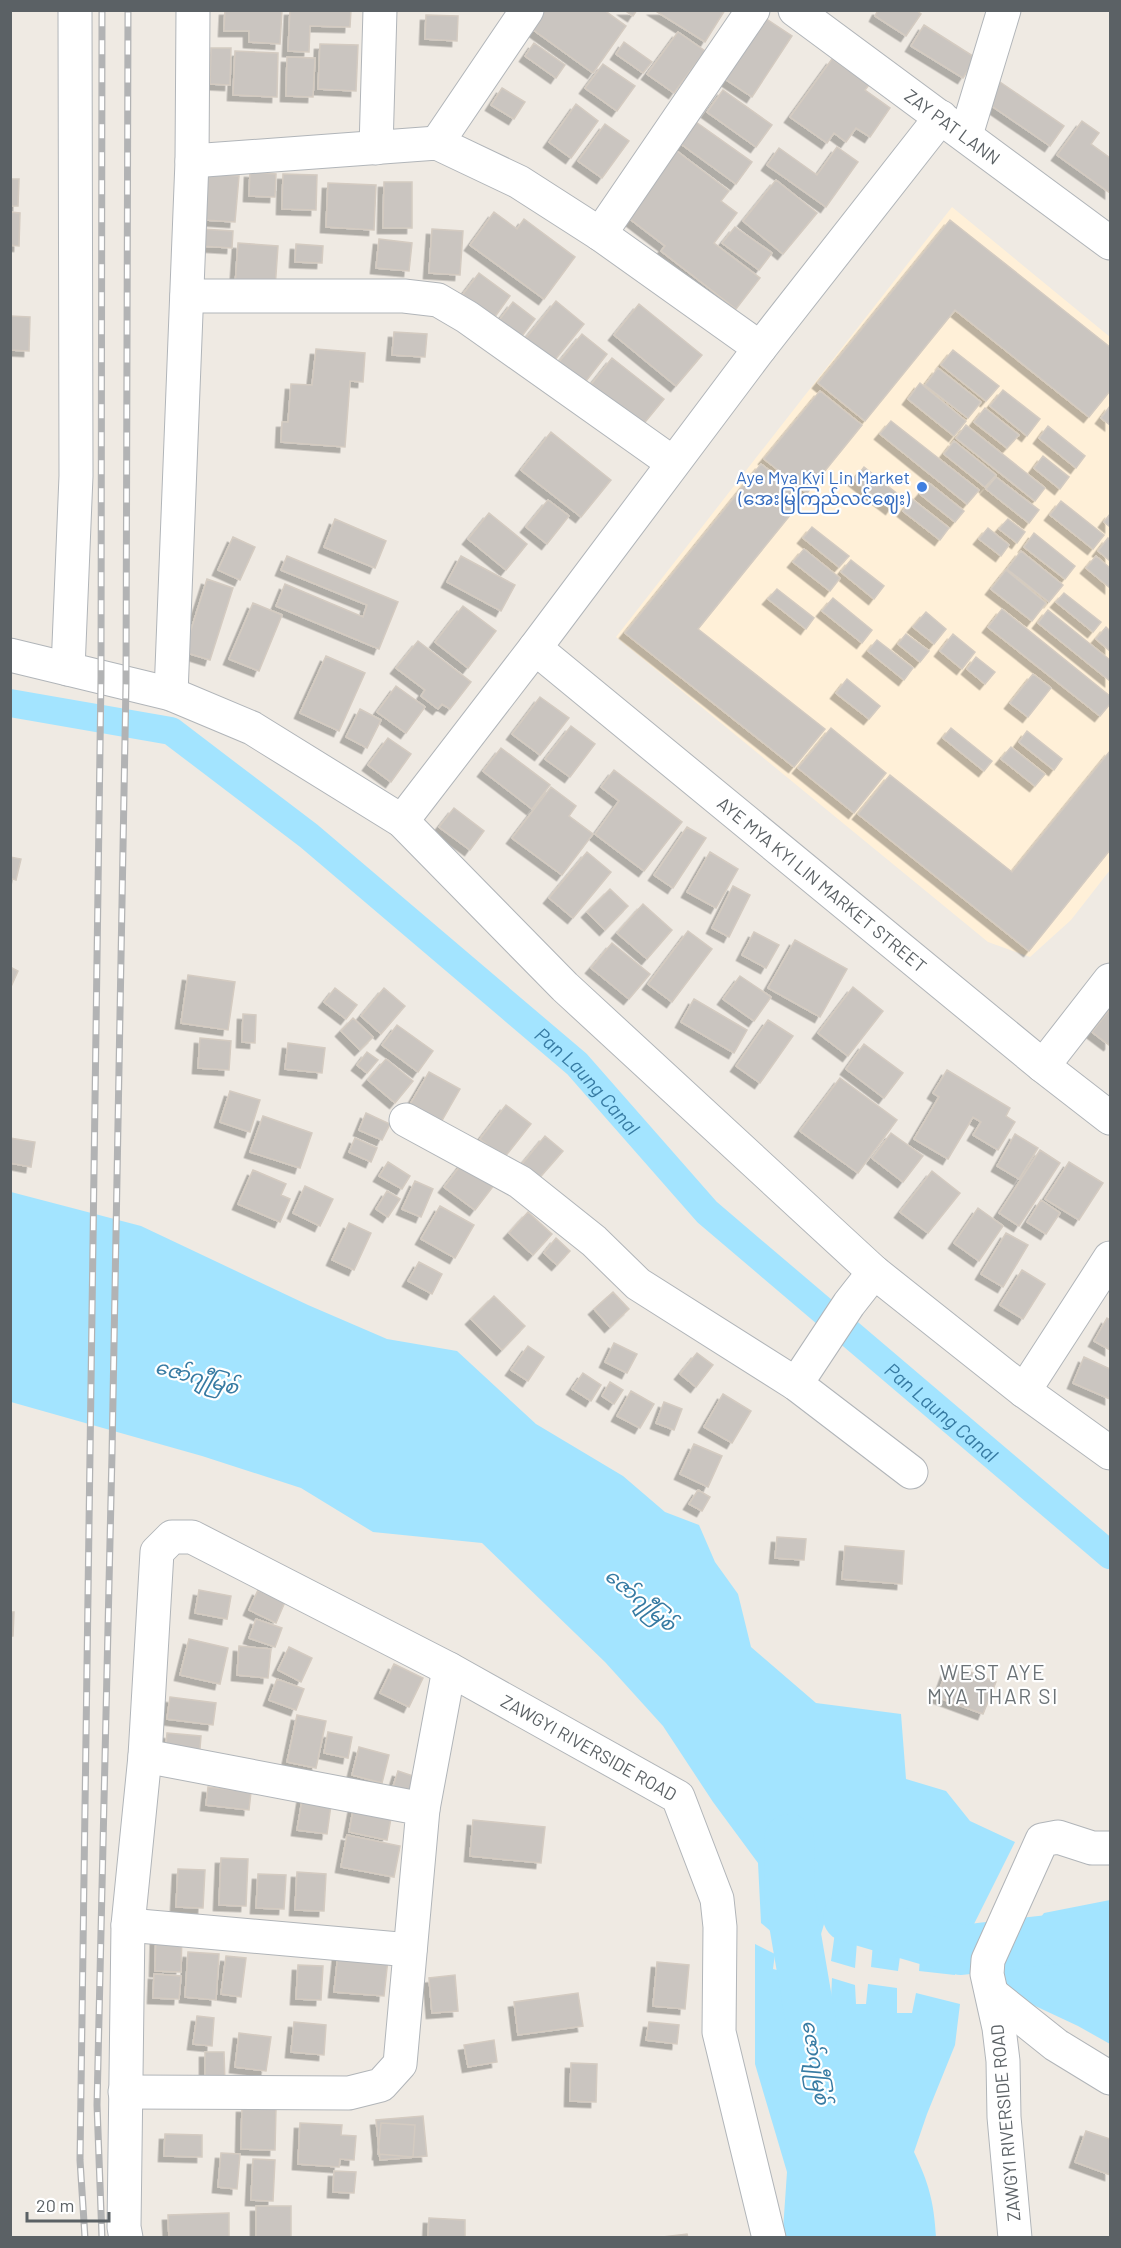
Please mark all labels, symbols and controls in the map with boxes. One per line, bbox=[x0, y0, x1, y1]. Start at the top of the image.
street label: ZAY PAT LANN bbox=[901, 84, 1005, 169]
place label: Aye Mya Kyi Lin Market (အေးမြကြည်လင်ဈေး) bbox=[736, 466, 910, 514]
marker: Aye Mya Kyi Lin Market (အေးမြကြည်လင်ဈေး) bbox=[915, 480, 929, 494]
street label: AYE MYA KYI LIN MARKET STREET bbox=[713, 792, 931, 977]
water label: Pan Laung Canal bbox=[530, 1022, 646, 1140]
water label: ဇော်ဂျီမြစ် bbox=[151, 1352, 243, 1405]
water label: Pan Laung Canal bbox=[880, 1357, 1004, 1467]
water label: ဇော်ဂျီမြစ် bbox=[597, 1562, 683, 1641]
district label: WEST AYE MYA THAR SI bbox=[927, 1659, 1059, 1708]
street label: ZAWGYI RIVERSIDE ROAD bbox=[497, 1689, 681, 1805]
water label: ဇော်ဂျီမြစ် bbox=[793, 2018, 837, 2108]
street label: ZAWGYI RIVERSIDE ROAD bbox=[985, 2024, 1025, 2222]
scale bar bbox=[27, 2185, 110, 2223]
text: 20 m bbox=[36, 2194, 74, 2216]

